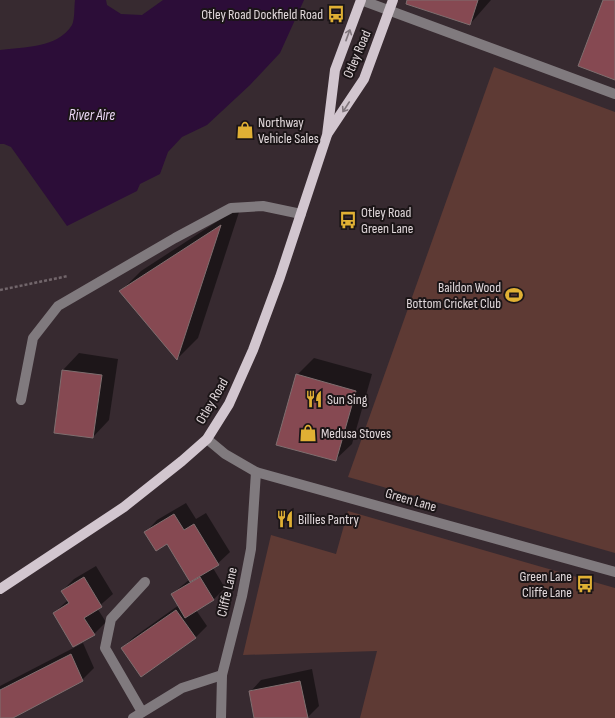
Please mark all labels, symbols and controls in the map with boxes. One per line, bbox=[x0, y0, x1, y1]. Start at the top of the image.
bus stop icon: Otley Road Dockfield Road bbox=[326, 4, 346, 24]
place label: Otley Road Dockfield Road bbox=[201, 6, 323, 23]
street label: Otley Road bbox=[339, 27, 375, 80]
one-way arrow bbox=[345, 29, 352, 42]
one-way arrow bbox=[341, 101, 349, 113]
water label: River Aire bbox=[69, 106, 115, 125]
place label: Northway Vehicle Sales bbox=[258, 114, 319, 147]
shop icon: Northway Vehicle Sales bbox=[235, 120, 255, 140]
place label: Otley Road Green Lane bbox=[361, 204, 413, 237]
bus stop icon: Otley Road Green Lane bbox=[338, 210, 358, 230]
place label: Baildon Wood Bottom Cricket Club bbox=[406, 279, 501, 312]
sports icon: Baildon Wood Bottom Cricket Club bbox=[504, 285, 524, 305]
street label: Otley Road bbox=[192, 375, 232, 427]
restaurant icon: Sun Sing bbox=[304, 389, 324, 409]
place label: Sun Sing bbox=[327, 391, 368, 408]
shop icon: Medusa Stoves bbox=[298, 423, 318, 443]
place label: Medusa Stoves bbox=[321, 425, 391, 442]
street label: Green Lane bbox=[383, 485, 439, 515]
restaurant icon: Billies Pantry bbox=[275, 509, 295, 529]
place label: Billies Pantry bbox=[298, 511, 359, 528]
street label: Cliffe Lane bbox=[213, 566, 241, 618]
place label: Green Lane Cliffe Lane bbox=[520, 568, 572, 601]
bus stop icon: Green Lane Cliffe Lane bbox=[575, 574, 595, 594]

